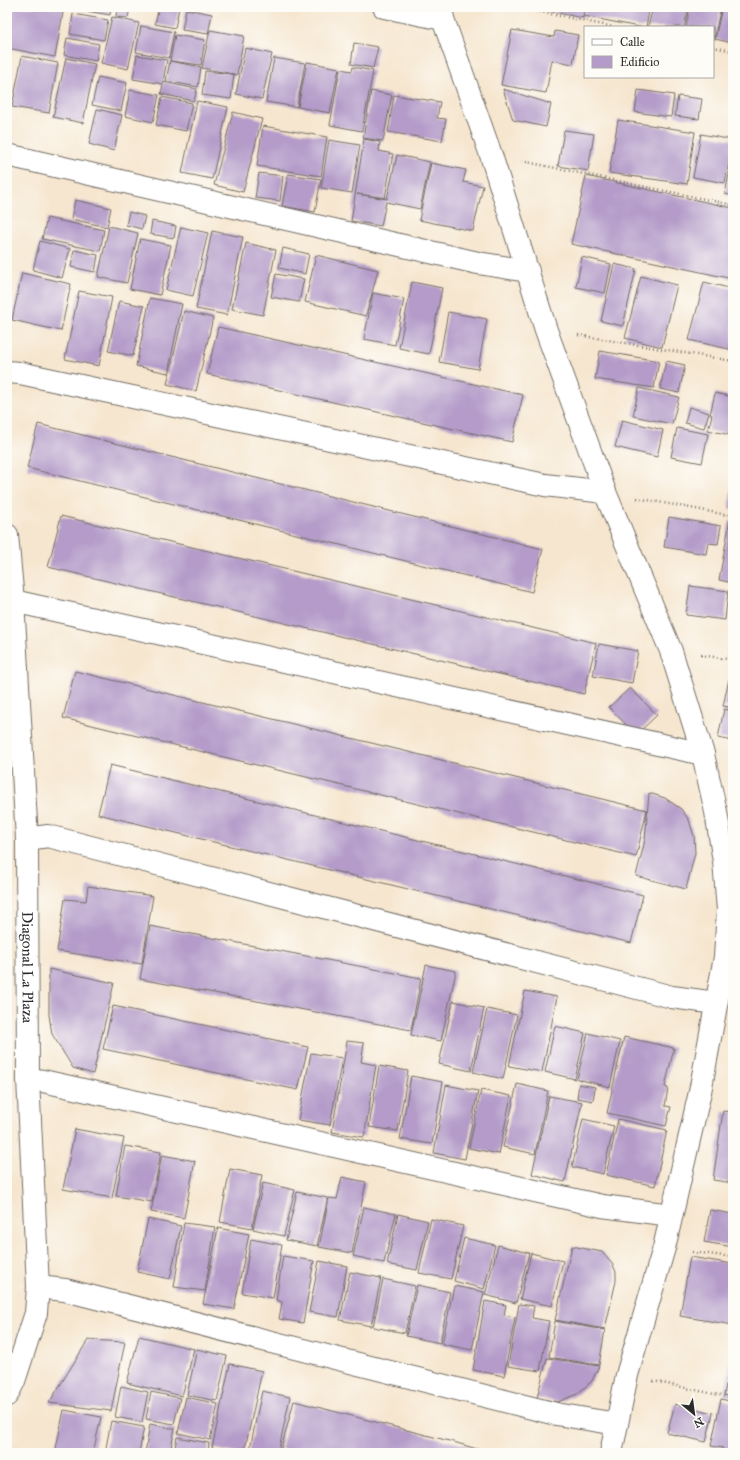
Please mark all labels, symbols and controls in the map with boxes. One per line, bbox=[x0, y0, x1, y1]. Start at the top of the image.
legend bbox=[584, 26, 714, 78]
text: Calle bbox=[620, 35, 645, 49]
text: Edificio bbox=[620, 55, 659, 69]
street label: Diagonal La Plaza bbox=[18, 911, 37, 1024]
north arrow bbox=[674, 1394, 714, 1434]
text: N bbox=[691, 1414, 706, 1431]

